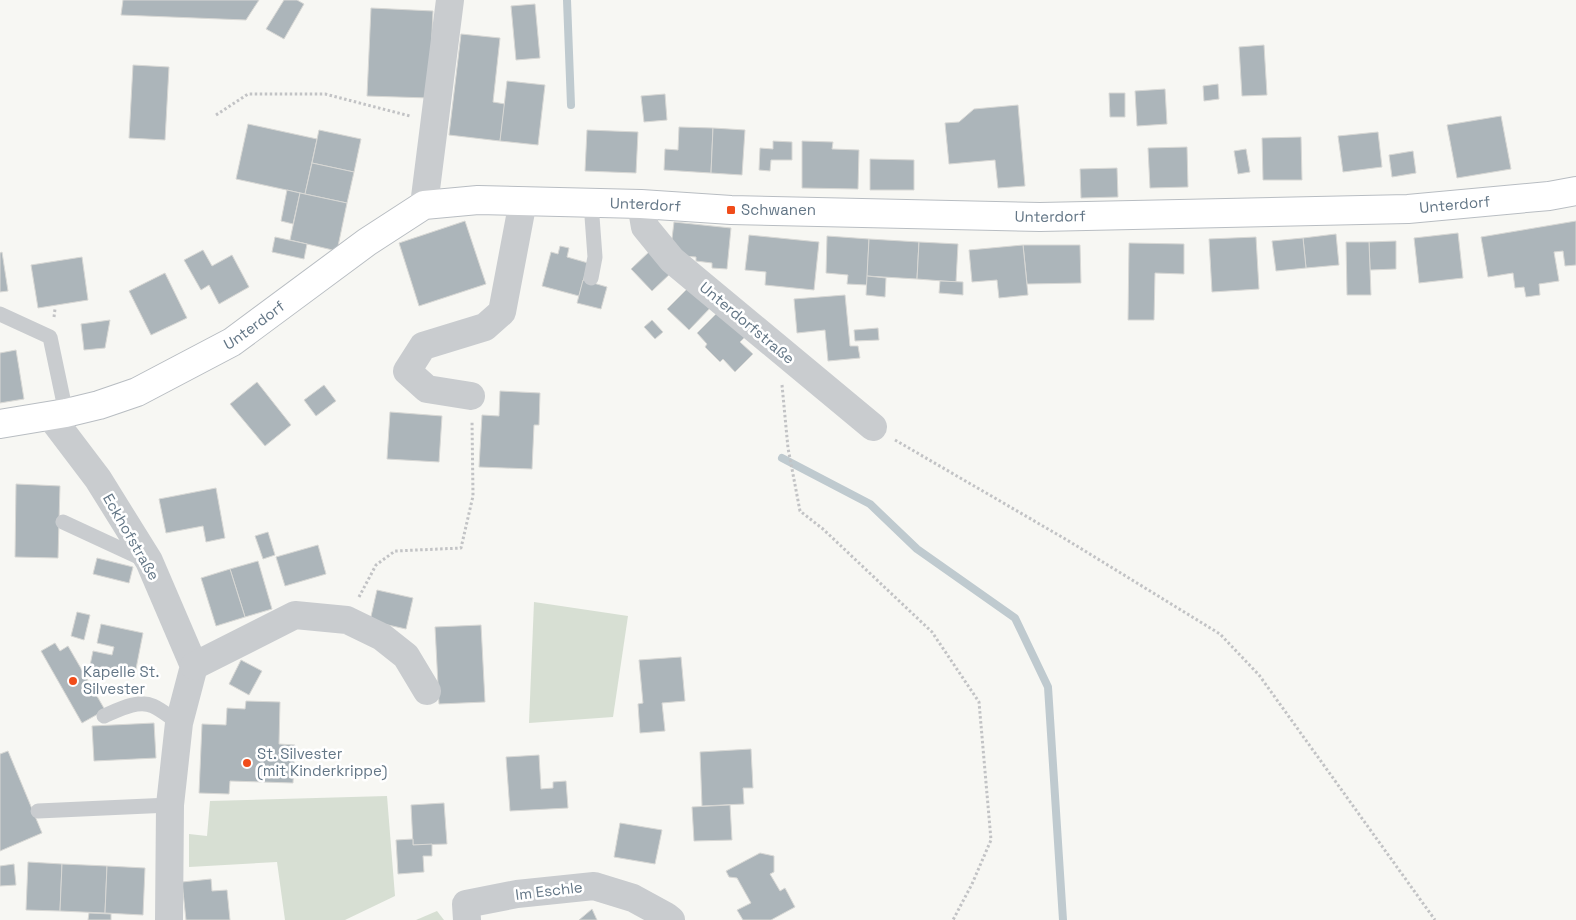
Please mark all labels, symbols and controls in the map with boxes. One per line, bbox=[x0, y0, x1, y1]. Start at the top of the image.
street label: Unterdorf bbox=[1418, 191, 1491, 217]
street label: Unterdorf bbox=[610, 193, 682, 216]
place label: Schwanen bbox=[741, 200, 816, 219]
marker: Schwanen bbox=[725, 204, 737, 216]
street label: Unterdorf bbox=[1014, 206, 1086, 226]
street label: Unterdorfstraße bbox=[696, 277, 799, 368]
street label: Unterdorf bbox=[220, 296, 288, 354]
street label: Eckhofstraße bbox=[99, 490, 164, 584]
place label: Kapelle St. Silvester bbox=[83, 662, 159, 698]
marker: Kapelle St. Silvester bbox=[67, 675, 79, 687]
place label: St. Silvester (mit Kinderkrippe) bbox=[257, 744, 387, 781]
marker: St. Silvester (mit Kinderkrippe) bbox=[241, 757, 253, 769]
street label: Im Eschle bbox=[514, 877, 584, 904]

